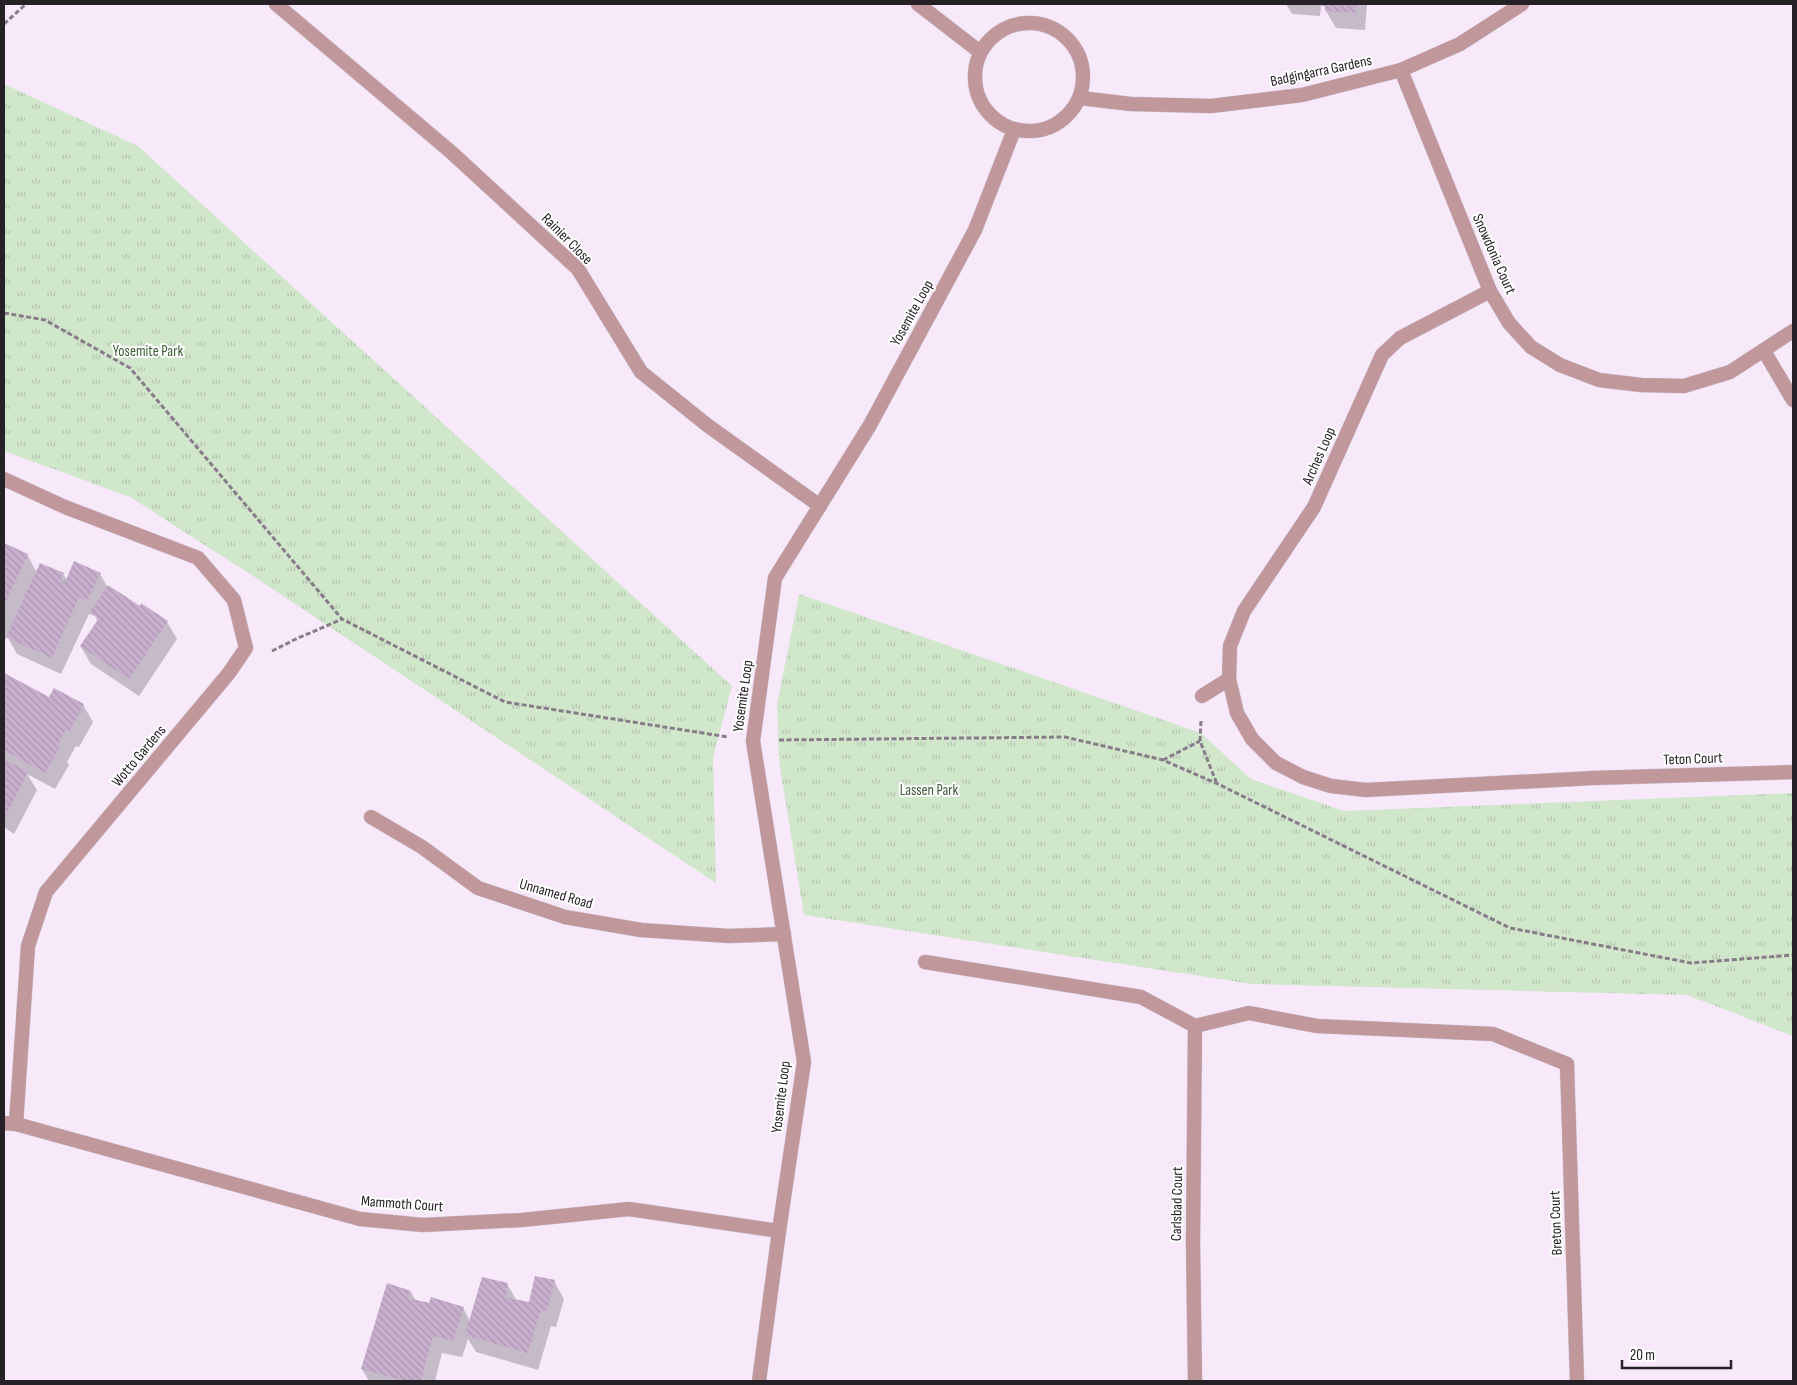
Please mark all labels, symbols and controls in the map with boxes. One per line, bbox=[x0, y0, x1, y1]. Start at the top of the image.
street label: Badgingarra Gardens bbox=[1268, 51, 1374, 91]
street label: Rainier Close bbox=[537, 209, 597, 269]
street label: Snowdonia Court bbox=[1468, 211, 1520, 297]
street label: Yosemite Loop bbox=[886, 277, 938, 349]
park label: Yosemite Park bbox=[113, 342, 183, 361]
street label: Arches Loop bbox=[1297, 424, 1340, 489]
street label: Yosemite Loop bbox=[729, 659, 757, 733]
street label: Wotto Gardens bbox=[108, 721, 170, 791]
street label: Teton Court bbox=[1663, 748, 1723, 770]
park label: Lassen Park bbox=[900, 781, 959, 800]
street label: Unnamed Road bbox=[517, 874, 595, 914]
street label: Yosemite Loop bbox=[767, 1060, 795, 1134]
street label: Carlsbad Court bbox=[1167, 1166, 1187, 1241]
street label: Breton Court bbox=[1545, 1190, 1567, 1256]
street label: Mammoth Court bbox=[360, 1192, 444, 1216]
scale bar bbox=[1622, 1338, 1731, 1370]
text: 20 m bbox=[1630, 1346, 1655, 1365]

